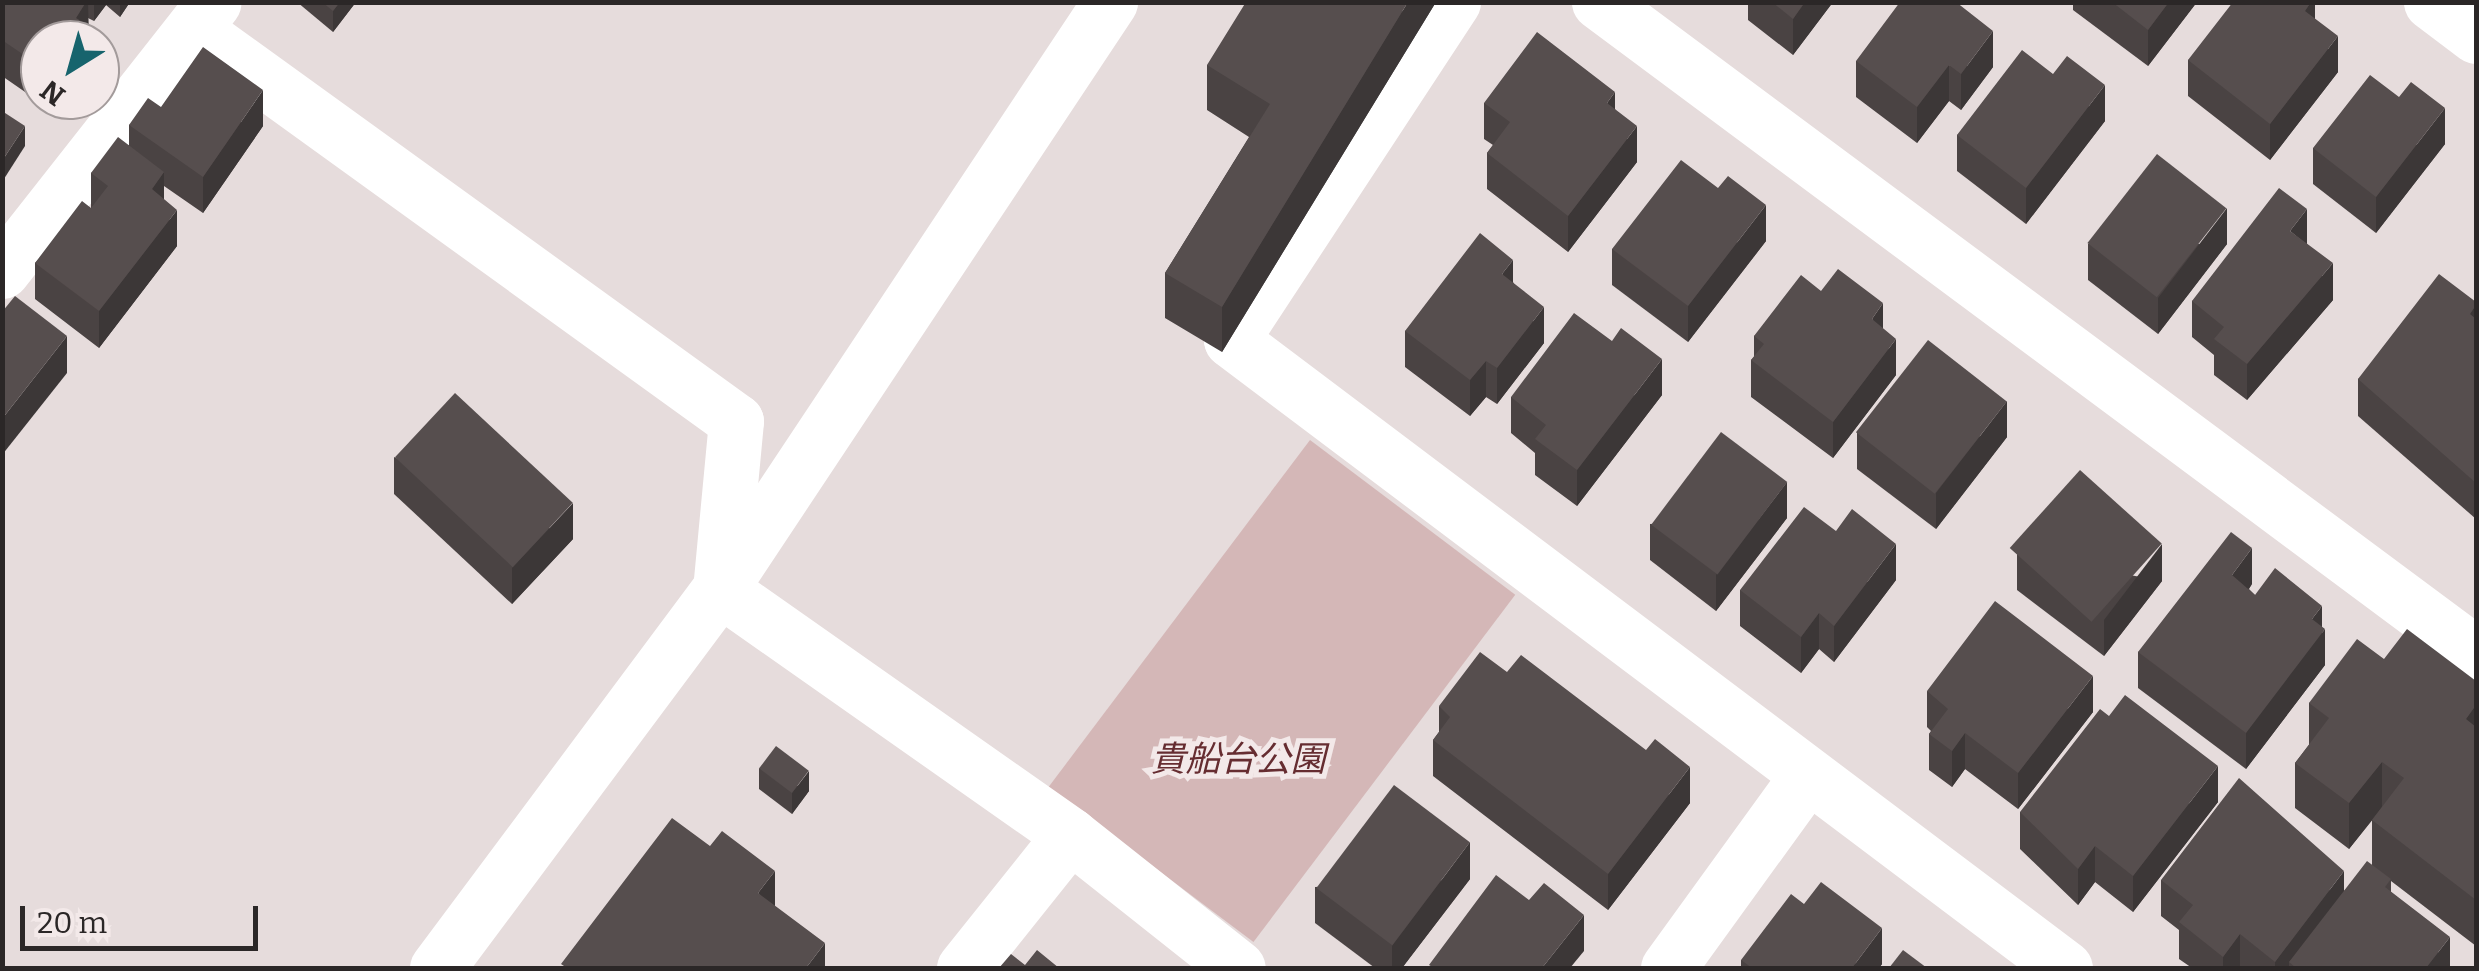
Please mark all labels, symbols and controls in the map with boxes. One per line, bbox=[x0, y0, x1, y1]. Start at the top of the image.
north arrow bbox=[20, 20, 120, 120]
text: N bbox=[34, 73, 71, 112]
park label: 貴船台公園 bbox=[1151, 738, 1325, 780]
scale bar bbox=[25, 886, 262, 948]
text: 20 m bbox=[37, 905, 107, 941]

